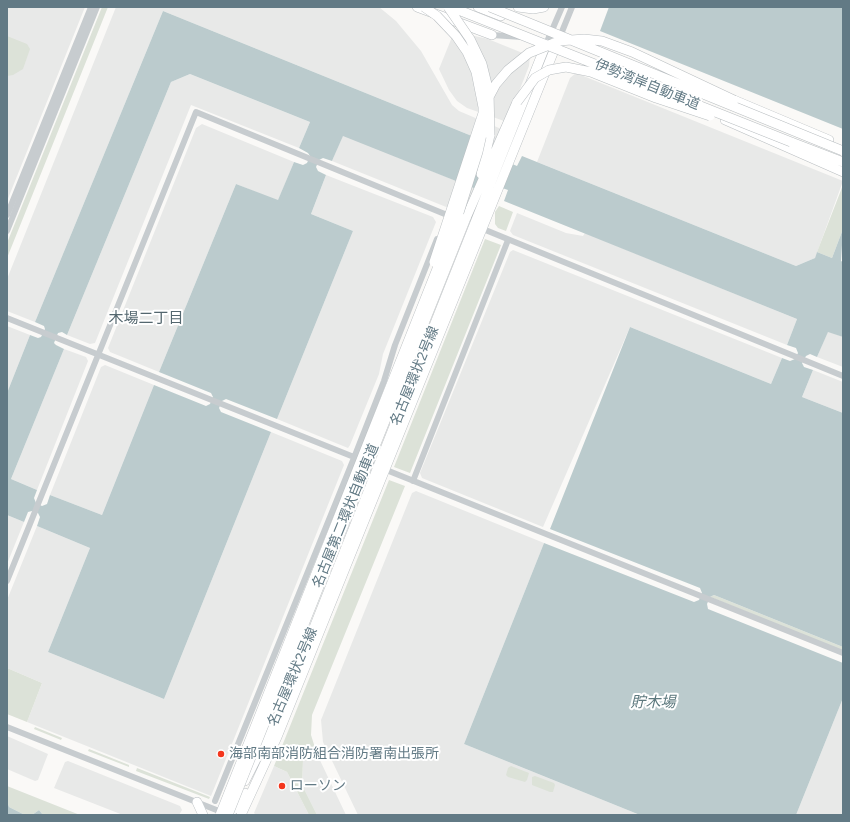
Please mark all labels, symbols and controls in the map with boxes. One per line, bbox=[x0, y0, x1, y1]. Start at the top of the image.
street label: 伊勢湾岸自動車道 bbox=[592, 56, 702, 114]
district label: 木場二丁目 bbox=[109, 310, 183, 328]
street label: 名古屋環状2号線 bbox=[387, 324, 443, 428]
street label: 名古屋第二環状自動車道 bbox=[309, 441, 383, 591]
street label: 名古屋環状2号線 bbox=[265, 625, 321, 729]
water label: 貯木場 bbox=[631, 694, 675, 712]
place label: 海部南部消防組合消防署南出張所 bbox=[229, 746, 439, 762]
marker: 海部南部消防組合消防署南出張所 bbox=[216, 749, 226, 759]
place label: ローソン bbox=[290, 778, 346, 794]
marker: ローソン bbox=[277, 781, 287, 791]

